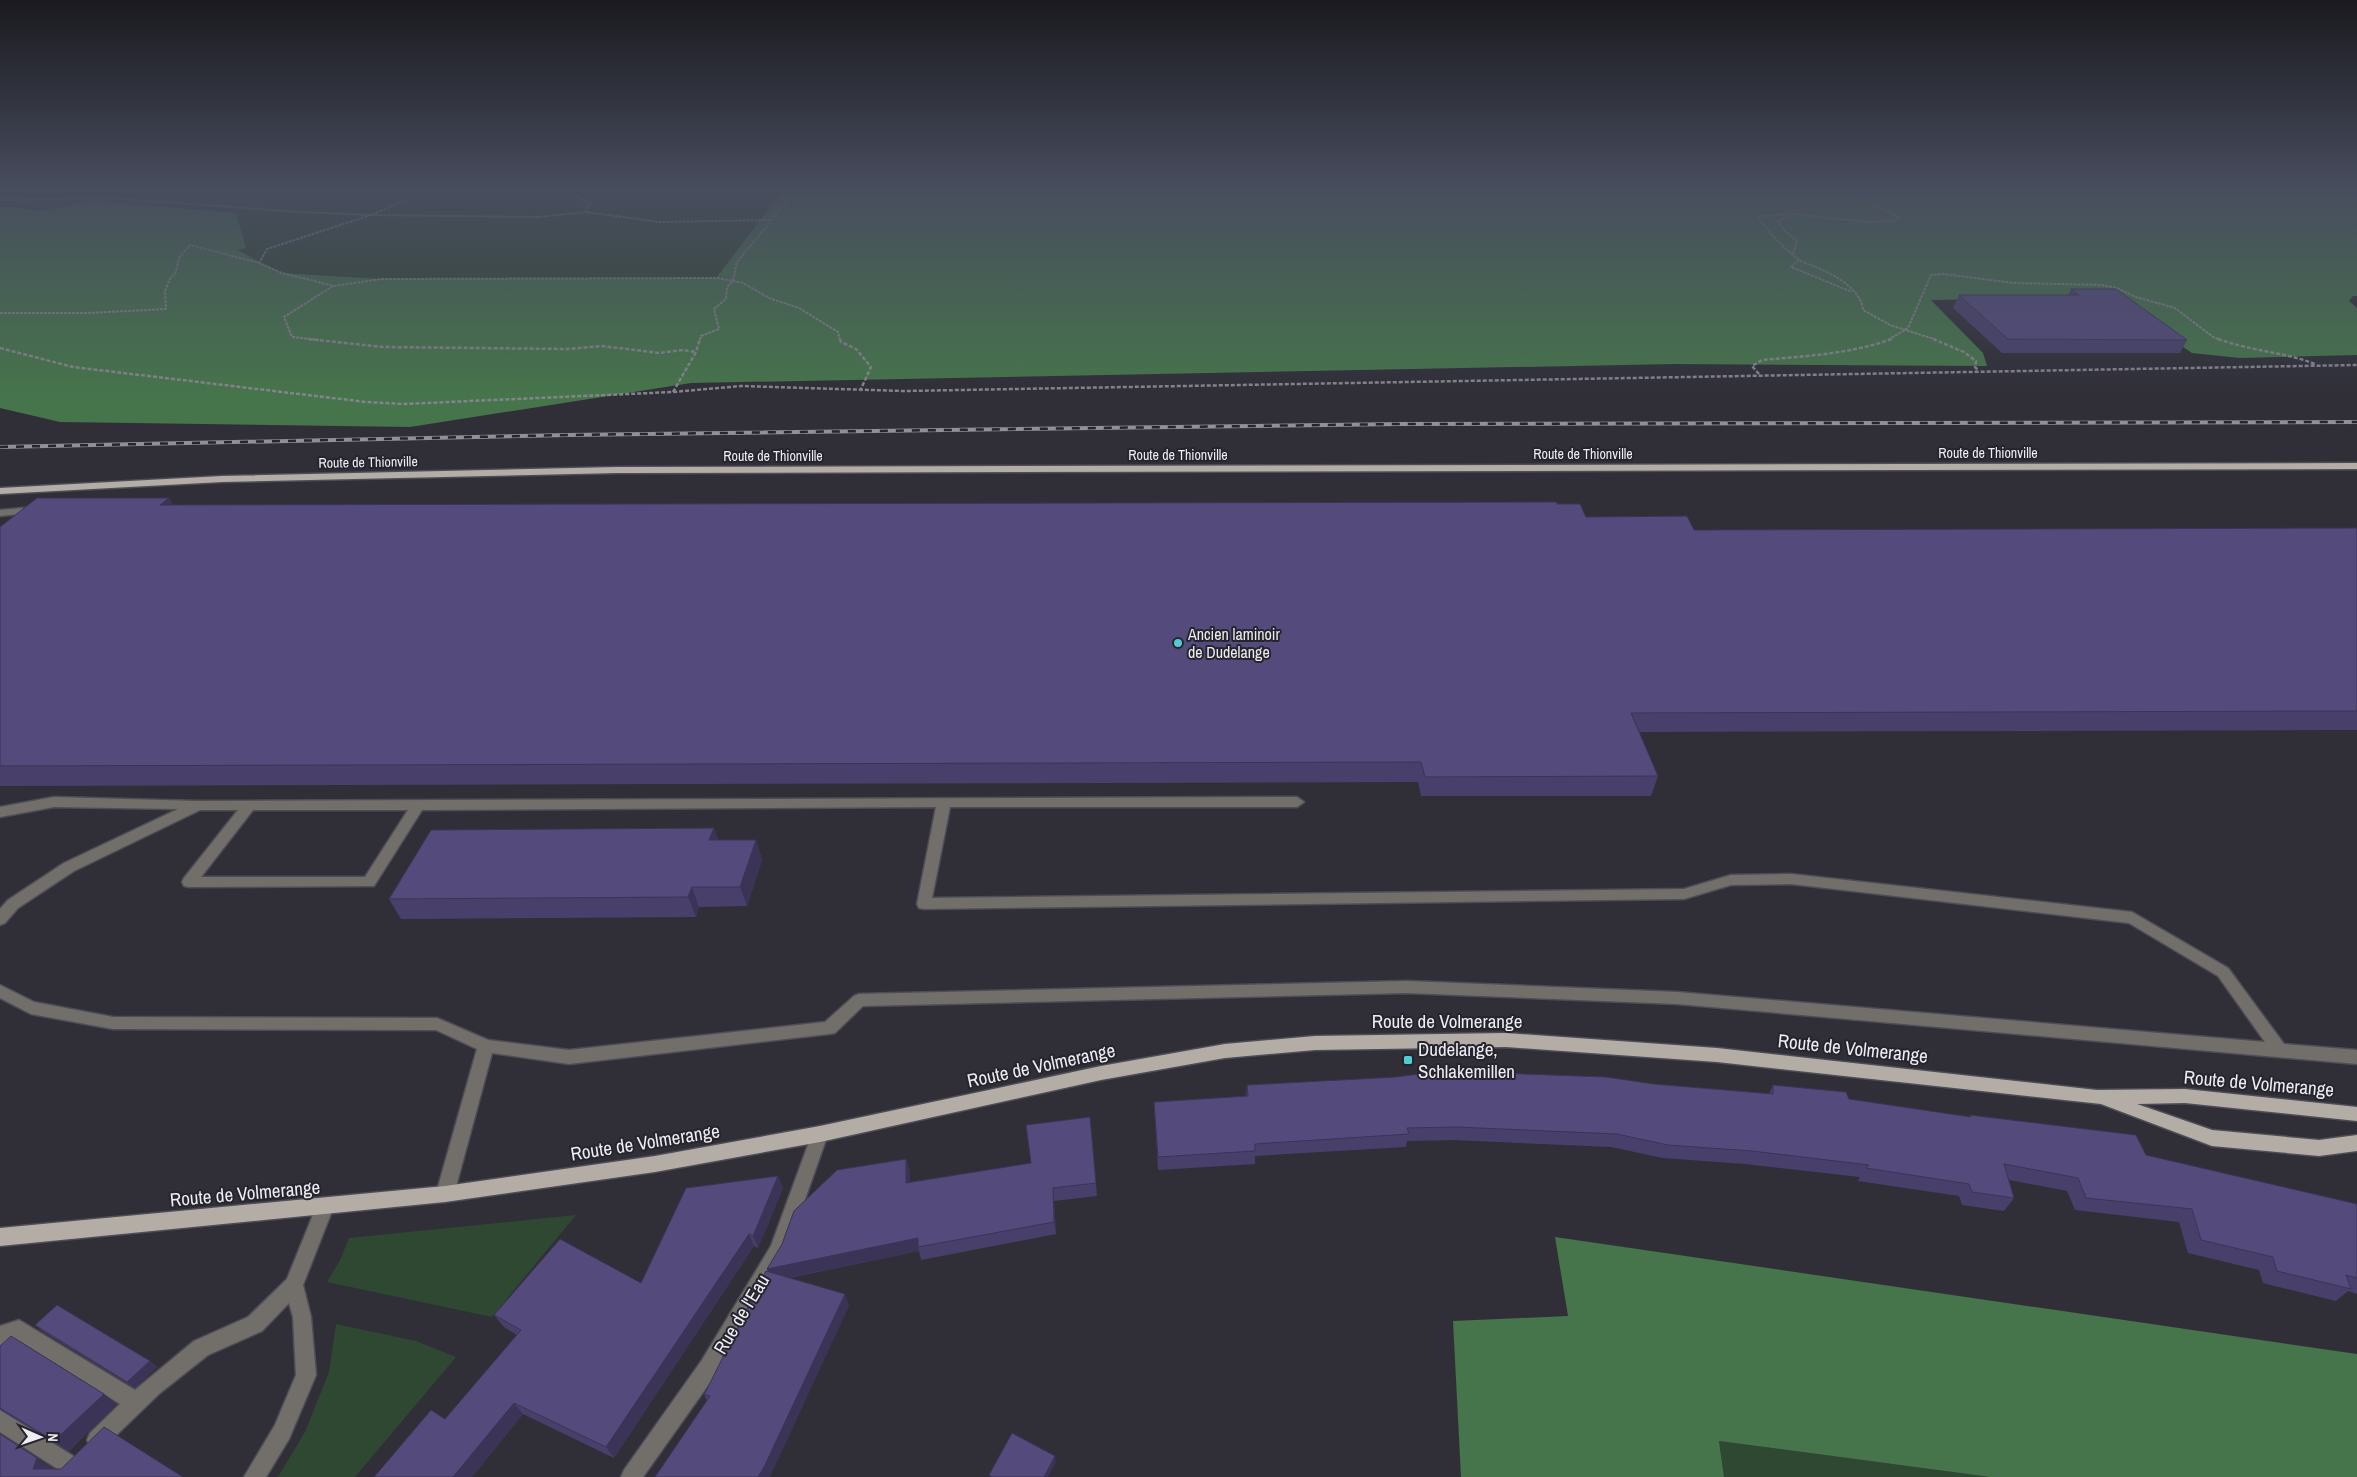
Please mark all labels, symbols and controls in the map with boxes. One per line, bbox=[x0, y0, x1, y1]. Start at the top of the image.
street label: Route de Thionville bbox=[1938, 444, 2038, 462]
street label: Route de Thionville bbox=[1533, 445, 1633, 463]
street label: Route de Thionville bbox=[1128, 446, 1228, 464]
street label: Route de Thionville bbox=[723, 447, 823, 465]
street label: Route de Thionville bbox=[318, 452, 418, 472]
place label: Ancien laminoir de Dudelange bbox=[1187, 623, 1281, 663]
marker: Ancien laminoir de Dudelange bbox=[1172, 637, 1184, 649]
street label: Route de Volmerange bbox=[1372, 1008, 1522, 1034]
street label: Route de Volmerange bbox=[1777, 1027, 1929, 1069]
place label: Dudelange, Schlakemillen bbox=[1418, 1036, 1515, 1084]
street label: Route de Volmerange bbox=[965, 1037, 1117, 1093]
marker: Dudelange, Schlakemillen bbox=[1402, 1054, 1414, 1066]
street label: Route de Volmerange bbox=[2183, 1063, 2335, 1103]
street label: Route de Volmerange bbox=[569, 1117, 721, 1167]
street label: Route de Volmerange bbox=[169, 1173, 321, 1213]
street label: Rue de l'Eau bbox=[707, 1269, 775, 1359]
north arrow bbox=[15, 1412, 65, 1462]
text: N bbox=[44, 1433, 62, 1442]

